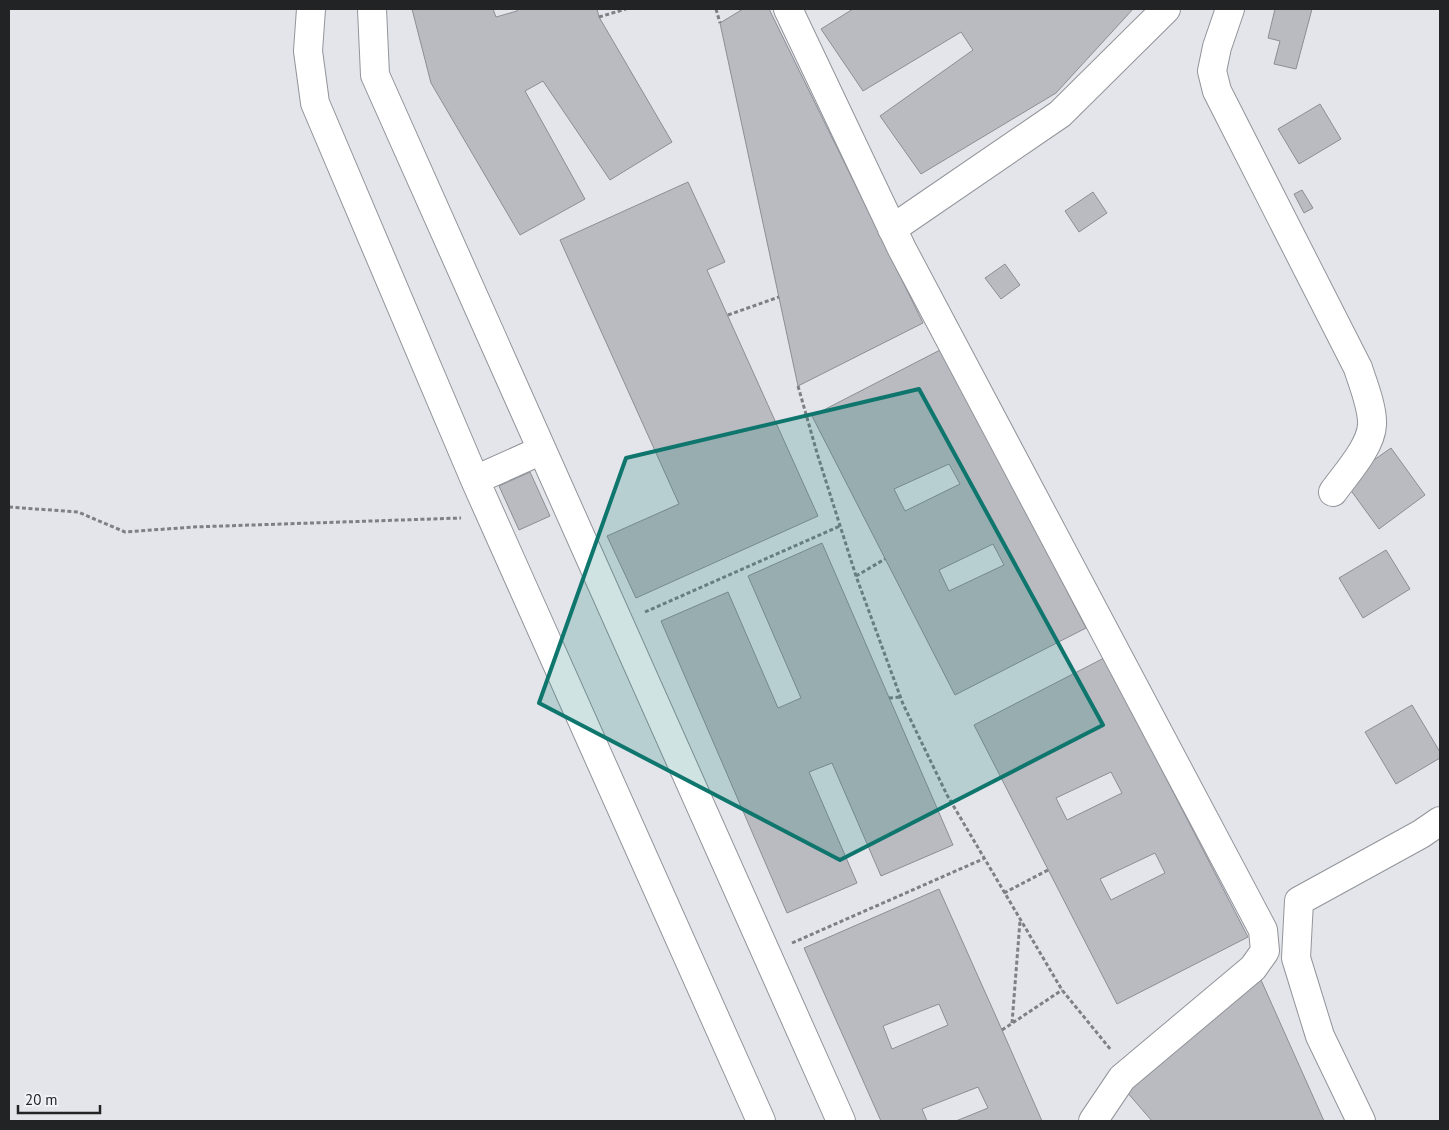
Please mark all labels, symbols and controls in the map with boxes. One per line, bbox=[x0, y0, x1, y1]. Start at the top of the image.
scale bar bbox=[18, 1082, 100, 1114]
text: 20 m bbox=[25, 1090, 58, 1109]

